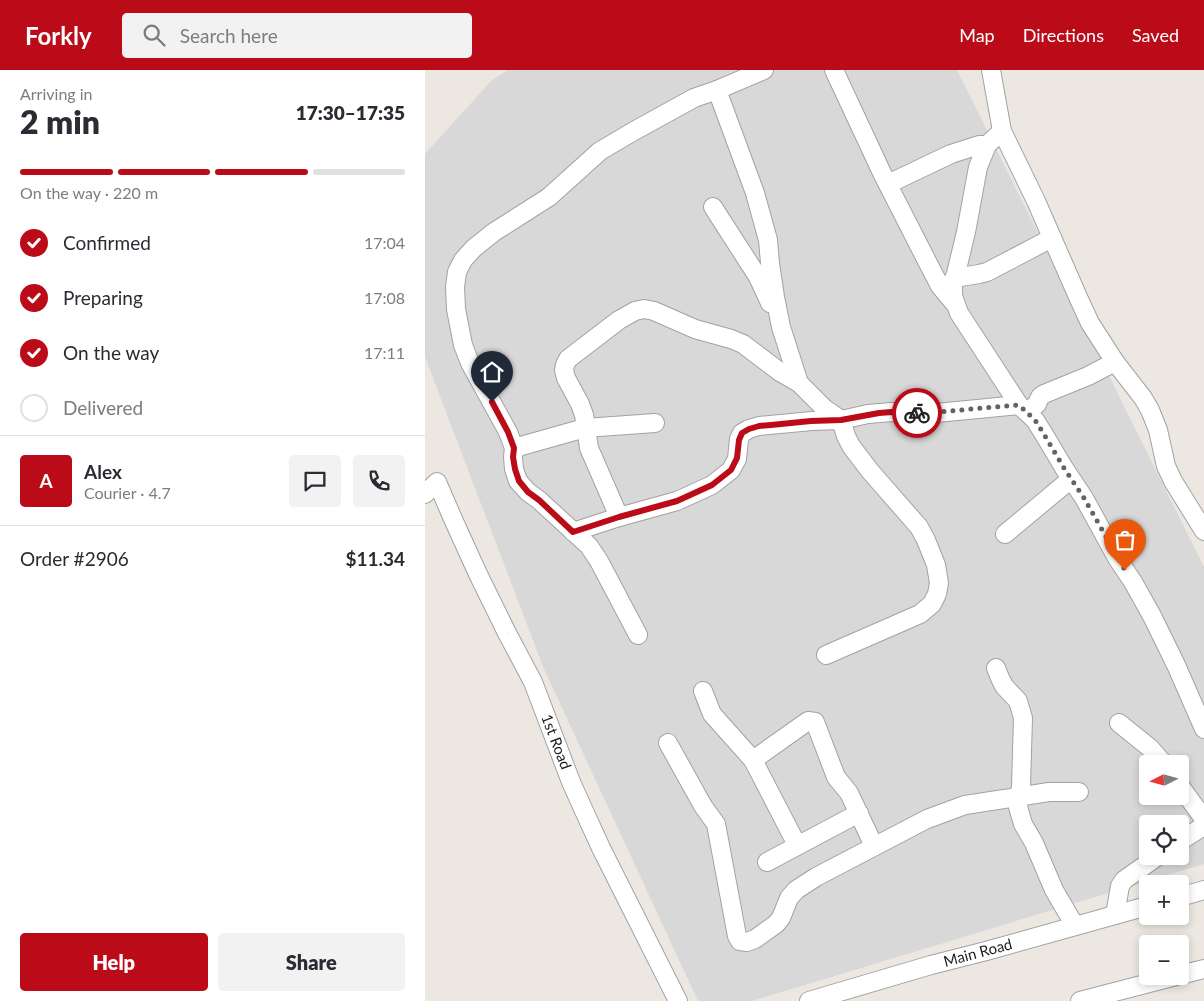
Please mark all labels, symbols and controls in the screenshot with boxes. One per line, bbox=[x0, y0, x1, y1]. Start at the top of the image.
search box bbox=[122, 13, 472, 58]
text: Forkly bbox=[25, 21, 92, 50]
icon: search bbox=[140, 21, 168, 49]
text: Search here bbox=[180, 24, 278, 47]
text: Map bbox=[959, 24, 995, 46]
text: Directions bbox=[1023, 24, 1104, 46]
text: Saved bbox=[1132, 24, 1179, 46]
text: Arriving in bbox=[20, 84, 93, 103]
text: 17:30–17:35 bbox=[296, 101, 405, 124]
text: 2 min bbox=[20, 102, 100, 141]
text: On the way · 220 m bbox=[20, 183, 158, 202]
icon: check bbox=[20, 229, 48, 257]
text: Confirmed bbox=[63, 231, 151, 254]
text: 17:04 bbox=[364, 233, 405, 252]
icon: check bbox=[20, 284, 48, 312]
text: Preparing bbox=[63, 286, 143, 309]
text: 17:08 bbox=[364, 288, 405, 307]
icon: check bbox=[20, 339, 48, 367]
text: On the way bbox=[63, 341, 159, 364]
text: 17:11 bbox=[364, 343, 405, 362]
pin bbox=[471, 351, 513, 402]
icon: home bbox=[478, 358, 506, 386]
courier bbox=[892, 388, 942, 438]
text: Delivered bbox=[63, 396, 143, 419]
icon: bike bbox=[903, 399, 931, 427]
button: chat bbox=[289, 455, 341, 507]
button: phone bbox=[353, 455, 405, 507]
text: Alex bbox=[84, 460, 122, 483]
text: A bbox=[39, 469, 53, 492]
text: Courier · 4.7 bbox=[84, 483, 171, 502]
pin bbox=[1104, 519, 1146, 570]
icon: bag bbox=[1111, 526, 1139, 554]
text: Order #2906 bbox=[20, 547, 129, 570]
text: $11.34 bbox=[345, 547, 405, 570]
street label: 1st Road bbox=[538, 711, 576, 772]
north arrow bbox=[1139, 755, 1189, 805]
map controls bbox=[1139, 755, 1189, 985]
button: locate bbox=[1139, 815, 1189, 865]
button: + bbox=[1139, 875, 1189, 925]
button: Help bbox=[20, 933, 208, 991]
button: Share bbox=[218, 933, 405, 991]
street label: Main Road bbox=[941, 934, 1014, 970]
button: − bbox=[1139, 935, 1189, 985]

